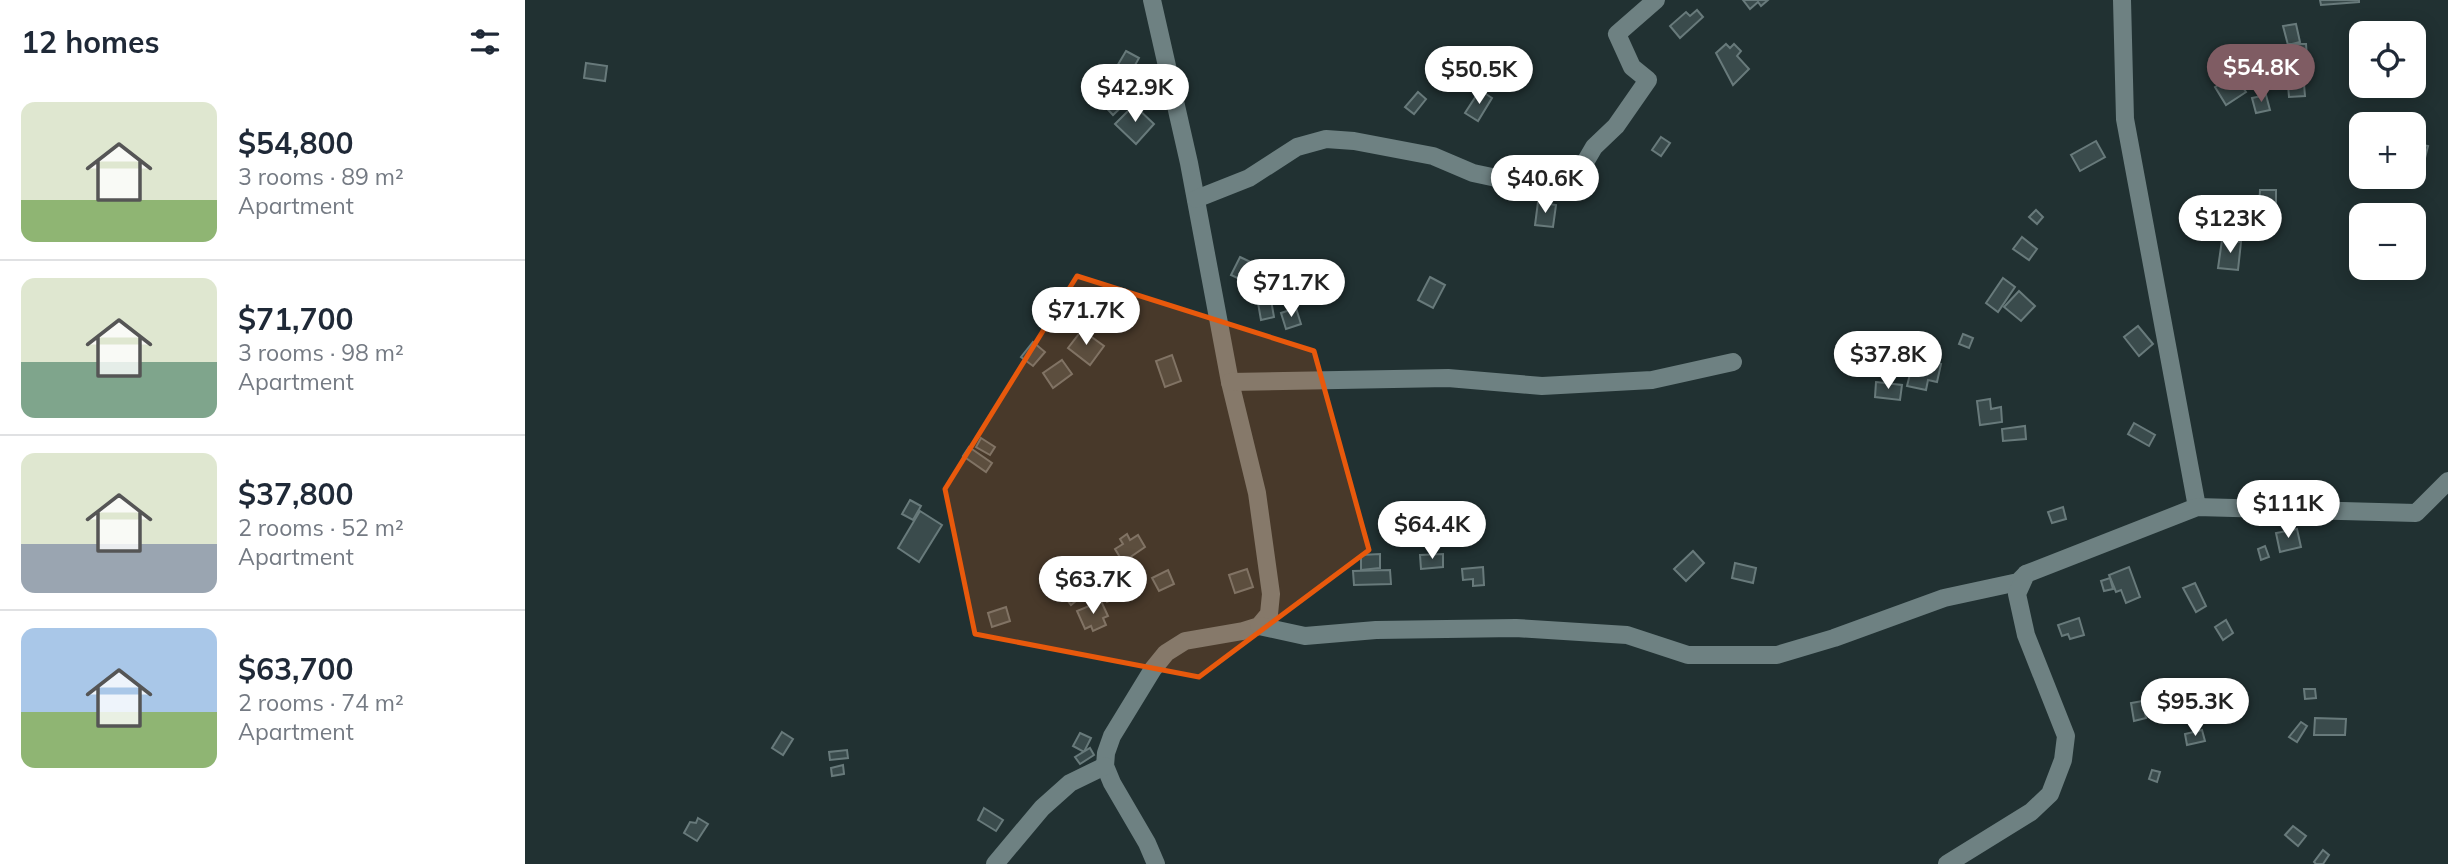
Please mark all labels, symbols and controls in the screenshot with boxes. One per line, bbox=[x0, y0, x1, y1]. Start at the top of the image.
map controls bbox=[2349, 21, 2426, 280]
button: locate bbox=[2349, 21, 2426, 98]
text: 12 homes bbox=[21, 23, 160, 61]
icon: filters bbox=[466, 23, 504, 61]
pin: $54.8K bbox=[2204, 44, 2318, 104]
pin: $50.5K bbox=[1422, 46, 1536, 106]
text: $54.8K bbox=[2223, 52, 2299, 81]
text: $50.5K bbox=[1441, 54, 1517, 83]
pin: $42.9K bbox=[1078, 64, 1192, 124]
text: $42.9K bbox=[1097, 72, 1173, 101]
button: + bbox=[2349, 112, 2426, 189]
text: $54,800 bbox=[238, 124, 353, 162]
icon: home bbox=[77, 130, 161, 214]
pin: $40.6K bbox=[1488, 156, 1602, 215]
text: 3 rooms · 89 m² bbox=[238, 162, 404, 191]
text: $40.6K bbox=[1507, 163, 1583, 192]
text: Apartment bbox=[238, 191, 354, 220]
pin: $123K bbox=[2181, 196, 2279, 255]
text: $123K bbox=[2195, 203, 2265, 232]
button: − bbox=[2349, 203, 2426, 280]
pin: $71.7K bbox=[1234, 260, 1348, 319]
text: $71.7K bbox=[1253, 267, 1329, 296]
pin: $71.7K bbox=[1029, 288, 1143, 347]
text: $71.7K bbox=[1048, 295, 1124, 324]
text: $71,700 bbox=[238, 300, 353, 338]
icon: home bbox=[77, 306, 161, 390]
pin: $37.8K bbox=[1831, 332, 1945, 391]
text: 3 rooms · 98 m² bbox=[238, 338, 404, 367]
text: $37.8K bbox=[1850, 339, 1926, 368]
text: Apartment bbox=[238, 367, 354, 396]
text: $37,800 bbox=[238, 475, 353, 513]
pin: $111K bbox=[2239, 480, 2337, 540]
icon: home bbox=[77, 481, 161, 565]
text: $111K bbox=[2253, 488, 2323, 517]
pin: $64.4K bbox=[1375, 502, 1489, 561]
text: $64.4K bbox=[1394, 509, 1470, 538]
text: 2 rooms · 52 m² bbox=[238, 513, 404, 542]
text: Apartment bbox=[238, 542, 354, 571]
pin: $63.7K bbox=[1036, 556, 1150, 616]
text: $63.7K bbox=[1055, 564, 1131, 593]
text: $63,700 bbox=[238, 650, 353, 688]
icon: home bbox=[77, 656, 161, 740]
pin: $95.3K bbox=[2138, 678, 2252, 738]
text: $95.3K bbox=[2157, 686, 2233, 715]
text: 2 rooms · 74 m² bbox=[238, 688, 404, 717]
text: Apartment bbox=[238, 717, 354, 746]

